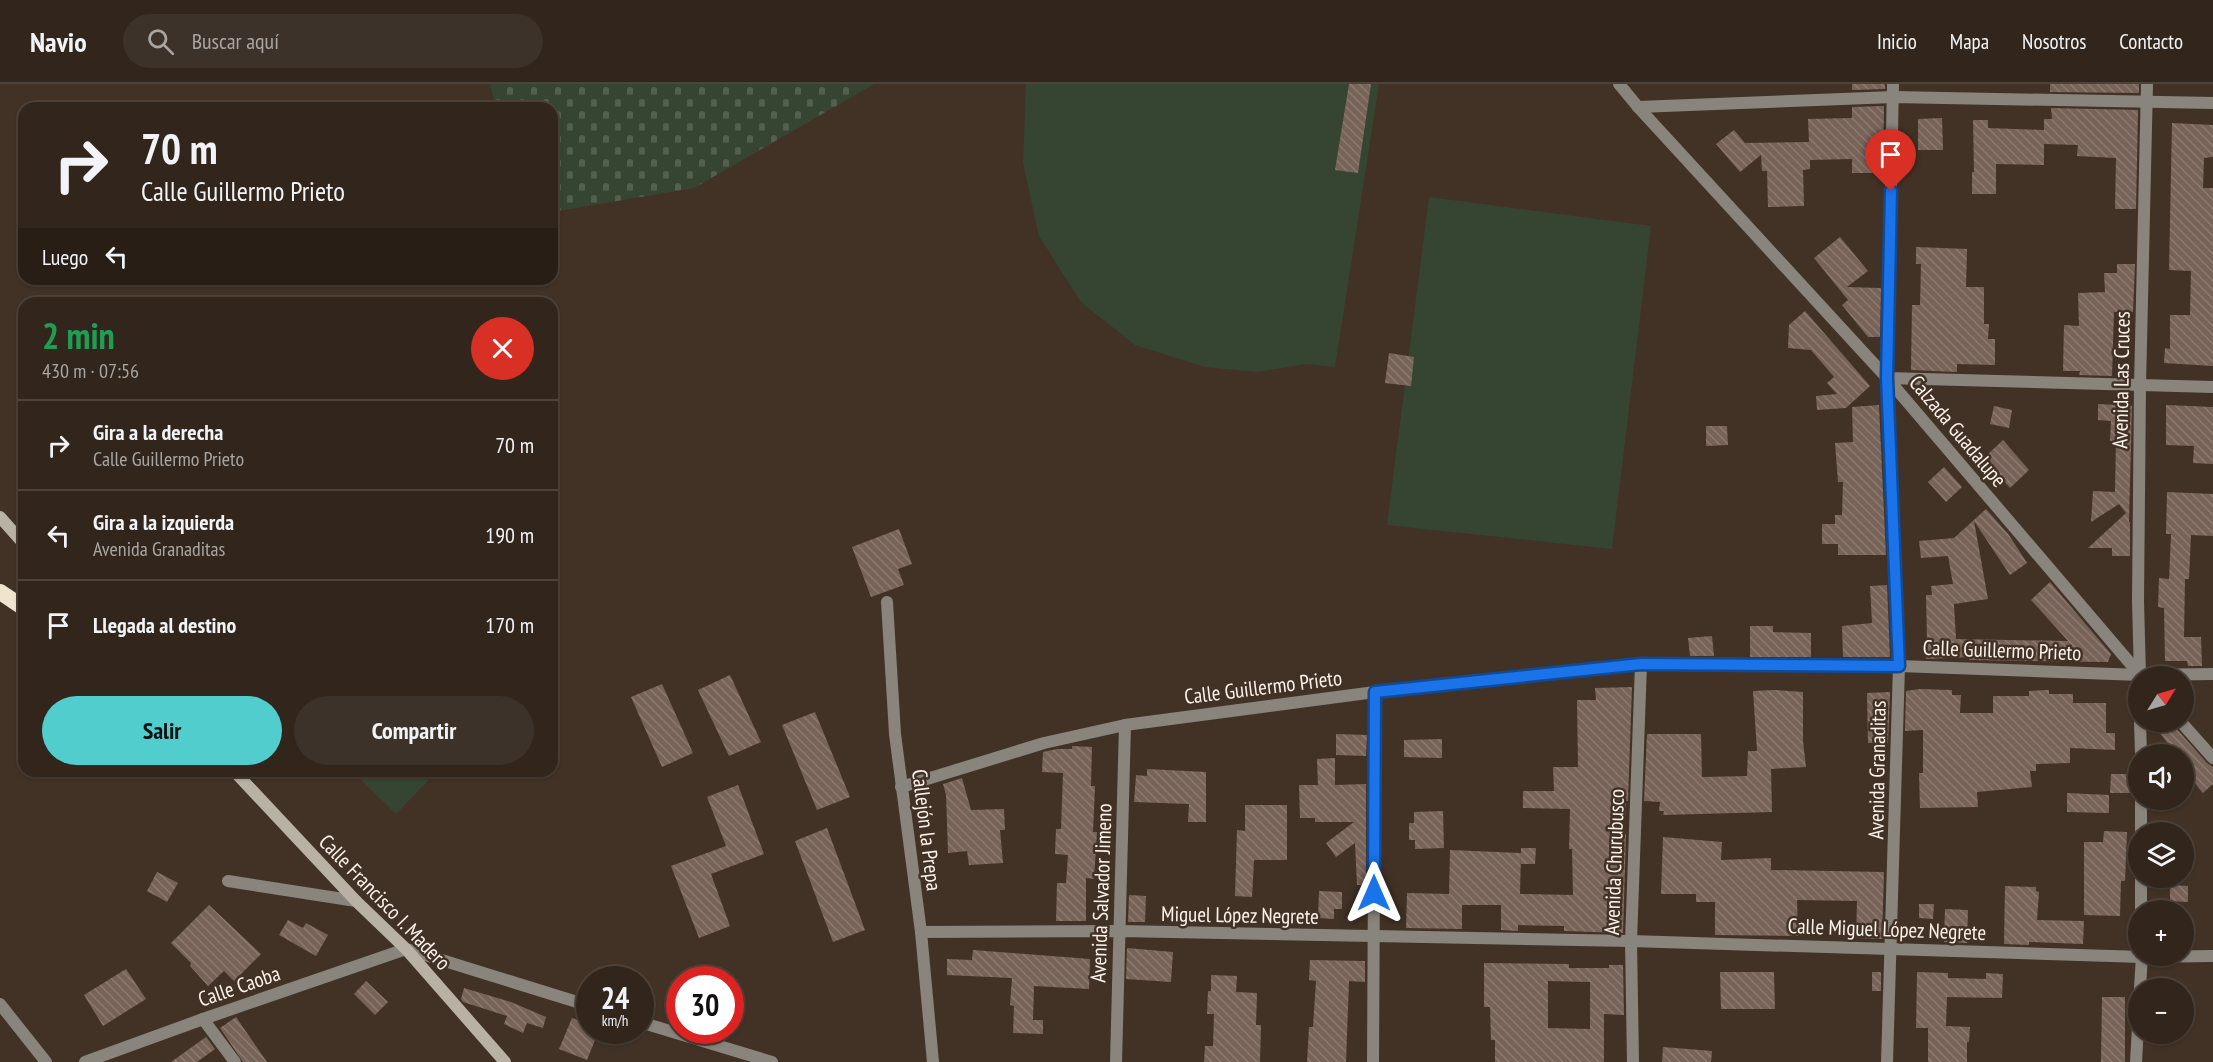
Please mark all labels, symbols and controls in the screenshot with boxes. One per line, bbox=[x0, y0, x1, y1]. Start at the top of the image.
search box bbox=[123, 14, 543, 68]
text: Navio bbox=[30, 23, 87, 60]
icon: search bbox=[144, 25, 177, 58]
text: Buscar aquí bbox=[192, 27, 279, 55]
text: Inicio bbox=[1877, 28, 1917, 55]
text: Mapa bbox=[1950, 28, 1989, 55]
text: Nosotros bbox=[2022, 28, 2086, 55]
text: Contacto bbox=[2119, 28, 2183, 55]
text: 70 m bbox=[141, 121, 218, 176]
icon: right bbox=[42, 126, 120, 204]
pin bbox=[1865, 129, 1916, 191]
icon: arrive bbox=[1874, 138, 1907, 171]
text: Calle Guillermo Prieto bbox=[141, 174, 345, 208]
icon: left bbox=[100, 240, 133, 273]
text: Luego bbox=[42, 243, 88, 271]
street label: Avenida Las Cruces bbox=[2106, 311, 2136, 449]
text: 2 min bbox=[42, 312, 115, 359]
button: close bbox=[471, 317, 534, 380]
text: 430 m · 07:56 bbox=[42, 358, 139, 384]
street label: Calzada Guadalupe bbox=[1903, 370, 2013, 492]
text: Gira a la derecha bbox=[93, 418, 223, 446]
icon: right bbox=[42, 429, 75, 462]
text: 70 m bbox=[495, 431, 534, 459]
text: Calle Guillermo Prieto bbox=[93, 446, 244, 472]
text: Gira a la izquierda bbox=[93, 508, 234, 536]
icon: left bbox=[42, 519, 75, 552]
text: 190 m bbox=[485, 521, 534, 549]
text: Avenida Granaditas bbox=[93, 536, 225, 562]
icon: arrive bbox=[42, 609, 75, 642]
text: Llegada al destino bbox=[93, 611, 236, 639]
text: 170 m bbox=[485, 611, 534, 639]
street label: Calle Guillermo Prieto bbox=[1922, 634, 2082, 666]
street label: Calle Guillermo Prieto bbox=[1183, 664, 1343, 710]
north arrow bbox=[2128, 666, 2194, 732]
map controls bbox=[2128, 666, 2194, 1044]
button: Salir bbox=[42, 696, 282, 765]
button: Compartir bbox=[294, 696, 534, 765]
street label: Avenida Granaditas bbox=[1862, 700, 1892, 840]
button: sound bbox=[2128, 744, 2194, 810]
street label: Callejón la Prepa bbox=[906, 768, 948, 892]
street label: Avenida Churubusco bbox=[1598, 788, 1630, 936]
street label: Avenida Salvador Jimeno bbox=[1084, 803, 1118, 983]
button: layers bbox=[2128, 822, 2194, 888]
street label: Calle Francisco I. Madero bbox=[313, 828, 457, 976]
position arrow bbox=[1342, 861, 1406, 925]
street label: Miguel López Negrete bbox=[1161, 900, 1319, 930]
button: + bbox=[2128, 900, 2194, 966]
street label: Calle Miguel López Negrete bbox=[1787, 912, 1987, 946]
street label: Calle Caoba bbox=[194, 959, 284, 1013]
speed limit sign: 30 bbox=[666, 966, 744, 1044]
text: 24 bbox=[601, 978, 629, 1017]
button: − bbox=[2128, 978, 2194, 1044]
text: km/h bbox=[602, 1011, 628, 1030]

